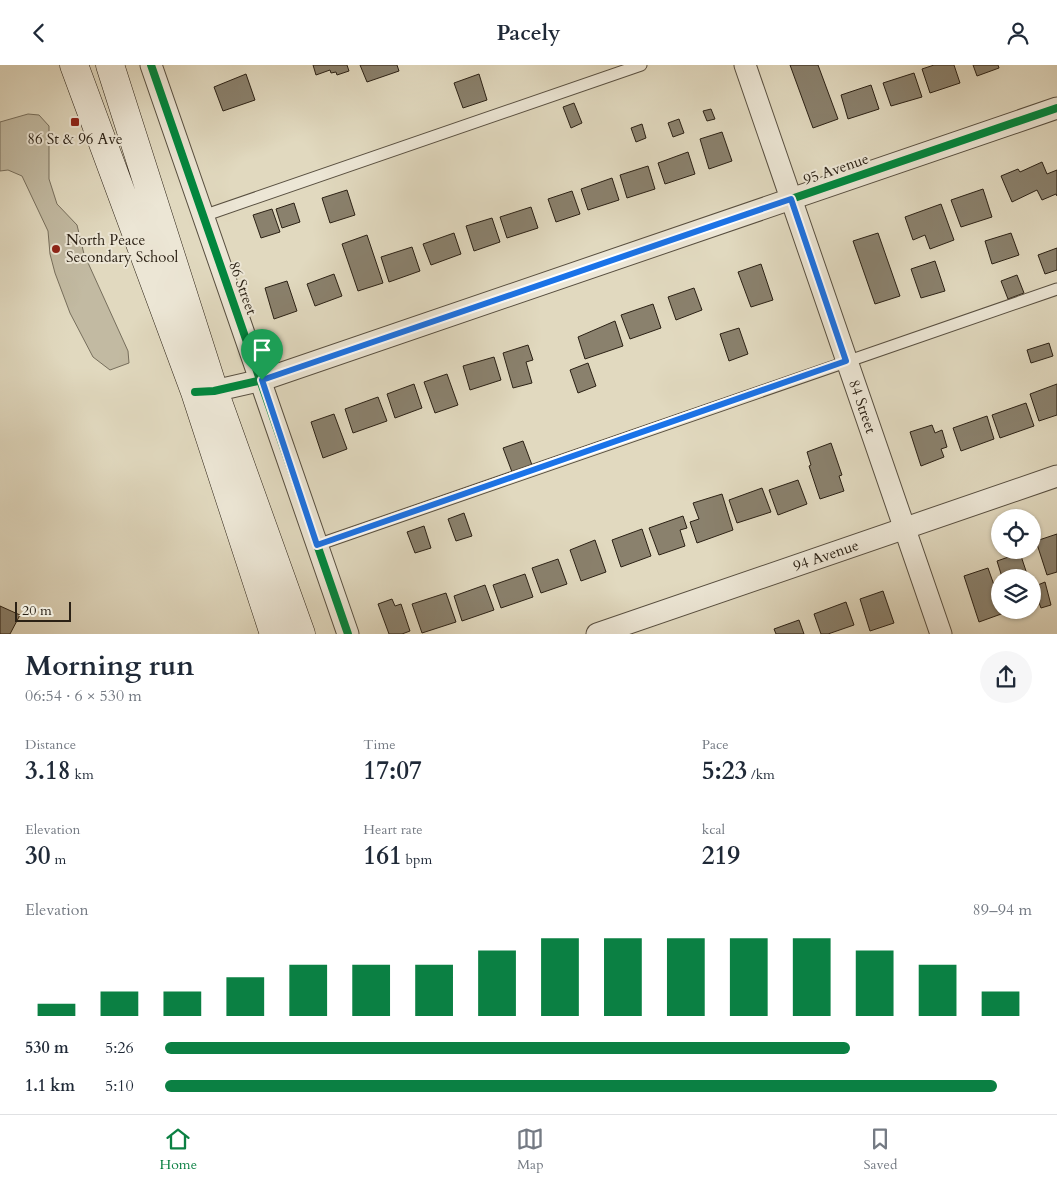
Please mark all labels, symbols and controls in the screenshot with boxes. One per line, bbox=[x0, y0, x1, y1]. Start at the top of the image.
text: Pacely bbox=[496, 18, 561, 48]
icon: back bbox=[25, 19, 53, 47]
icon: person bbox=[1004, 19, 1032, 47]
marker: 86 St & 96 Ave bbox=[69, 116, 81, 128]
place label: 86 St & 96 Ave bbox=[27, 129, 123, 149]
street label: 95 Avenue bbox=[801, 148, 872, 190]
place label: North Peace Secondary School bbox=[66, 230, 178, 267]
marker: North Peace Secondary School bbox=[50, 243, 62, 255]
street label: 86 Street bbox=[224, 259, 262, 318]
pin bbox=[241, 329, 283, 380]
icon: arrive bbox=[248, 336, 276, 364]
street label: 84 Street bbox=[844, 377, 881, 436]
map controls bbox=[991, 509, 1041, 619]
button: locate bbox=[991, 509, 1041, 559]
street label: 94 Avenue bbox=[790, 535, 861, 576]
button: layers bbox=[991, 569, 1041, 619]
scale bar bbox=[15, 599, 71, 622]
text: 20 m bbox=[22, 601, 52, 620]
text: Morning run bbox=[25, 647, 194, 685]
button: share bbox=[980, 651, 1032, 703]
text: 06:54 · 6 × 530 m bbox=[25, 685, 142, 707]
text: Distance bbox=[25, 735, 76, 754]
text: Time bbox=[363, 735, 396, 754]
text: Pace bbox=[702, 735, 729, 754]
text: 3.18 bbox=[25, 754, 71, 788]
text: 17:07 bbox=[363, 754, 422, 788]
text: 5:23 bbox=[702, 754, 747, 788]
text: km bbox=[71, 765, 94, 784]
text: /km bbox=[747, 765, 775, 784]
text: Elevation bbox=[25, 820, 81, 839]
text: Heart rate bbox=[363, 820, 423, 839]
text: kcal bbox=[702, 820, 725, 839]
text: 30 bbox=[25, 839, 51, 873]
text: 161 bbox=[363, 839, 402, 873]
text: 219 bbox=[702, 839, 740, 873]
text: m bbox=[51, 850, 66, 869]
text: bpm bbox=[402, 850, 432, 869]
text: Elevation bbox=[25, 899, 89, 921]
text: 89–94 m bbox=[973, 899, 1032, 921]
text: 530 m bbox=[25, 1037, 69, 1059]
text: 5:26 bbox=[105, 1037, 134, 1059]
text: 1.1 km bbox=[25, 1075, 75, 1097]
text: 5:10 bbox=[105, 1075, 134, 1097]
tab: Home bbox=[160, 1125, 197, 1174]
tab: Map bbox=[516, 1125, 544, 1174]
tab: Saved bbox=[863, 1125, 897, 1174]

